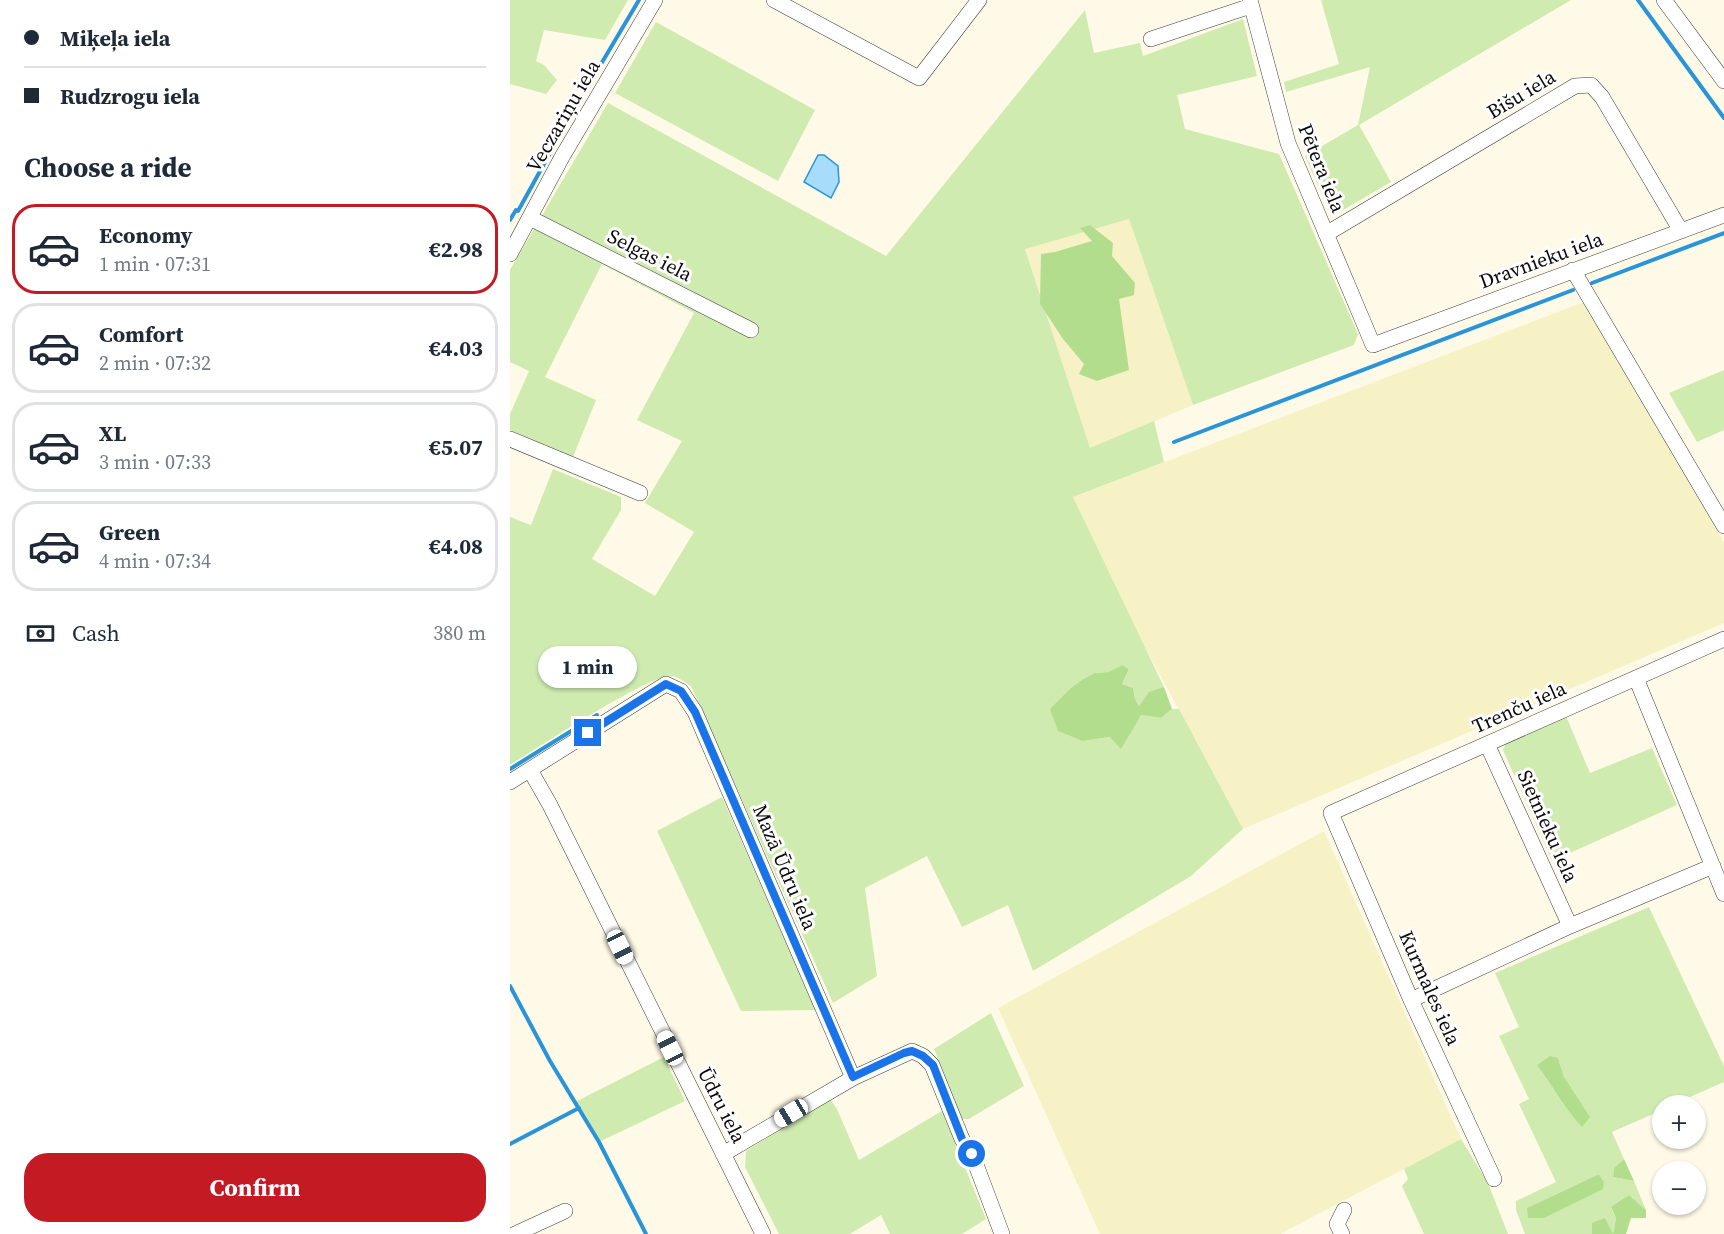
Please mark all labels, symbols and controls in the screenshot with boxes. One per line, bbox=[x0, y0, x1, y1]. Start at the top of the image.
text: Miķeļa iela bbox=[60, 23, 170, 53]
street label: Veczariņu iela bbox=[519, 54, 607, 178]
street label: Bišu iela bbox=[1481, 62, 1561, 125]
text: Rudzrogu iela bbox=[60, 81, 200, 111]
street label: Pētera iela bbox=[1292, 120, 1353, 217]
text: Choose a ride bbox=[24, 149, 192, 186]
text: Economy bbox=[99, 220, 193, 250]
icon: car bbox=[27, 222, 81, 276]
street label: Selgas iela bbox=[603, 222, 698, 289]
street label: Dravnieku iela bbox=[1475, 224, 1607, 295]
text: €2.98 bbox=[429, 234, 483, 264]
text: 1 min · 07:31 bbox=[99, 250, 211, 278]
text: Comfort bbox=[99, 319, 183, 349]
icon: car bbox=[27, 321, 81, 375]
text: €4.03 bbox=[429, 333, 483, 363]
text: 2 min · 07:32 bbox=[99, 349, 211, 377]
text: XL bbox=[99, 418, 126, 448]
icon: car bbox=[27, 420, 81, 474]
text: €5.07 bbox=[429, 432, 483, 462]
text: 3 min · 07:33 bbox=[99, 448, 211, 476]
text: Green bbox=[99, 517, 160, 547]
icon: car bbox=[27, 519, 81, 573]
text: €4.08 bbox=[429, 531, 483, 561]
text: 4 min · 07:34 bbox=[99, 547, 211, 575]
icon: cash bbox=[24, 617, 57, 650]
text: Cash bbox=[72, 618, 120, 648]
text: 380 m bbox=[433, 619, 486, 647]
callout: 1 min bbox=[538, 646, 638, 688]
text: 1 min bbox=[562, 653, 613, 681]
street label: Trenču iela bbox=[1468, 674, 1571, 740]
route end bbox=[574, 719, 601, 746]
street label: Sietnieku iela bbox=[1511, 765, 1586, 887]
street label: Mazā Ūdru iela bbox=[746, 800, 824, 935]
street label: Kurmales iela bbox=[1392, 926, 1468, 1050]
car bbox=[604, 927, 636, 967]
car bbox=[654, 1028, 686, 1068]
street label: Ūdru iela bbox=[691, 1062, 753, 1149]
map controls bbox=[1652, 1095, 1706, 1215]
button: + bbox=[1652, 1095, 1706, 1149]
car bbox=[771, 1096, 811, 1130]
route start bbox=[958, 1140, 985, 1167]
button: Confirm bbox=[24, 1153, 486, 1222]
button: − bbox=[1652, 1161, 1706, 1215]

